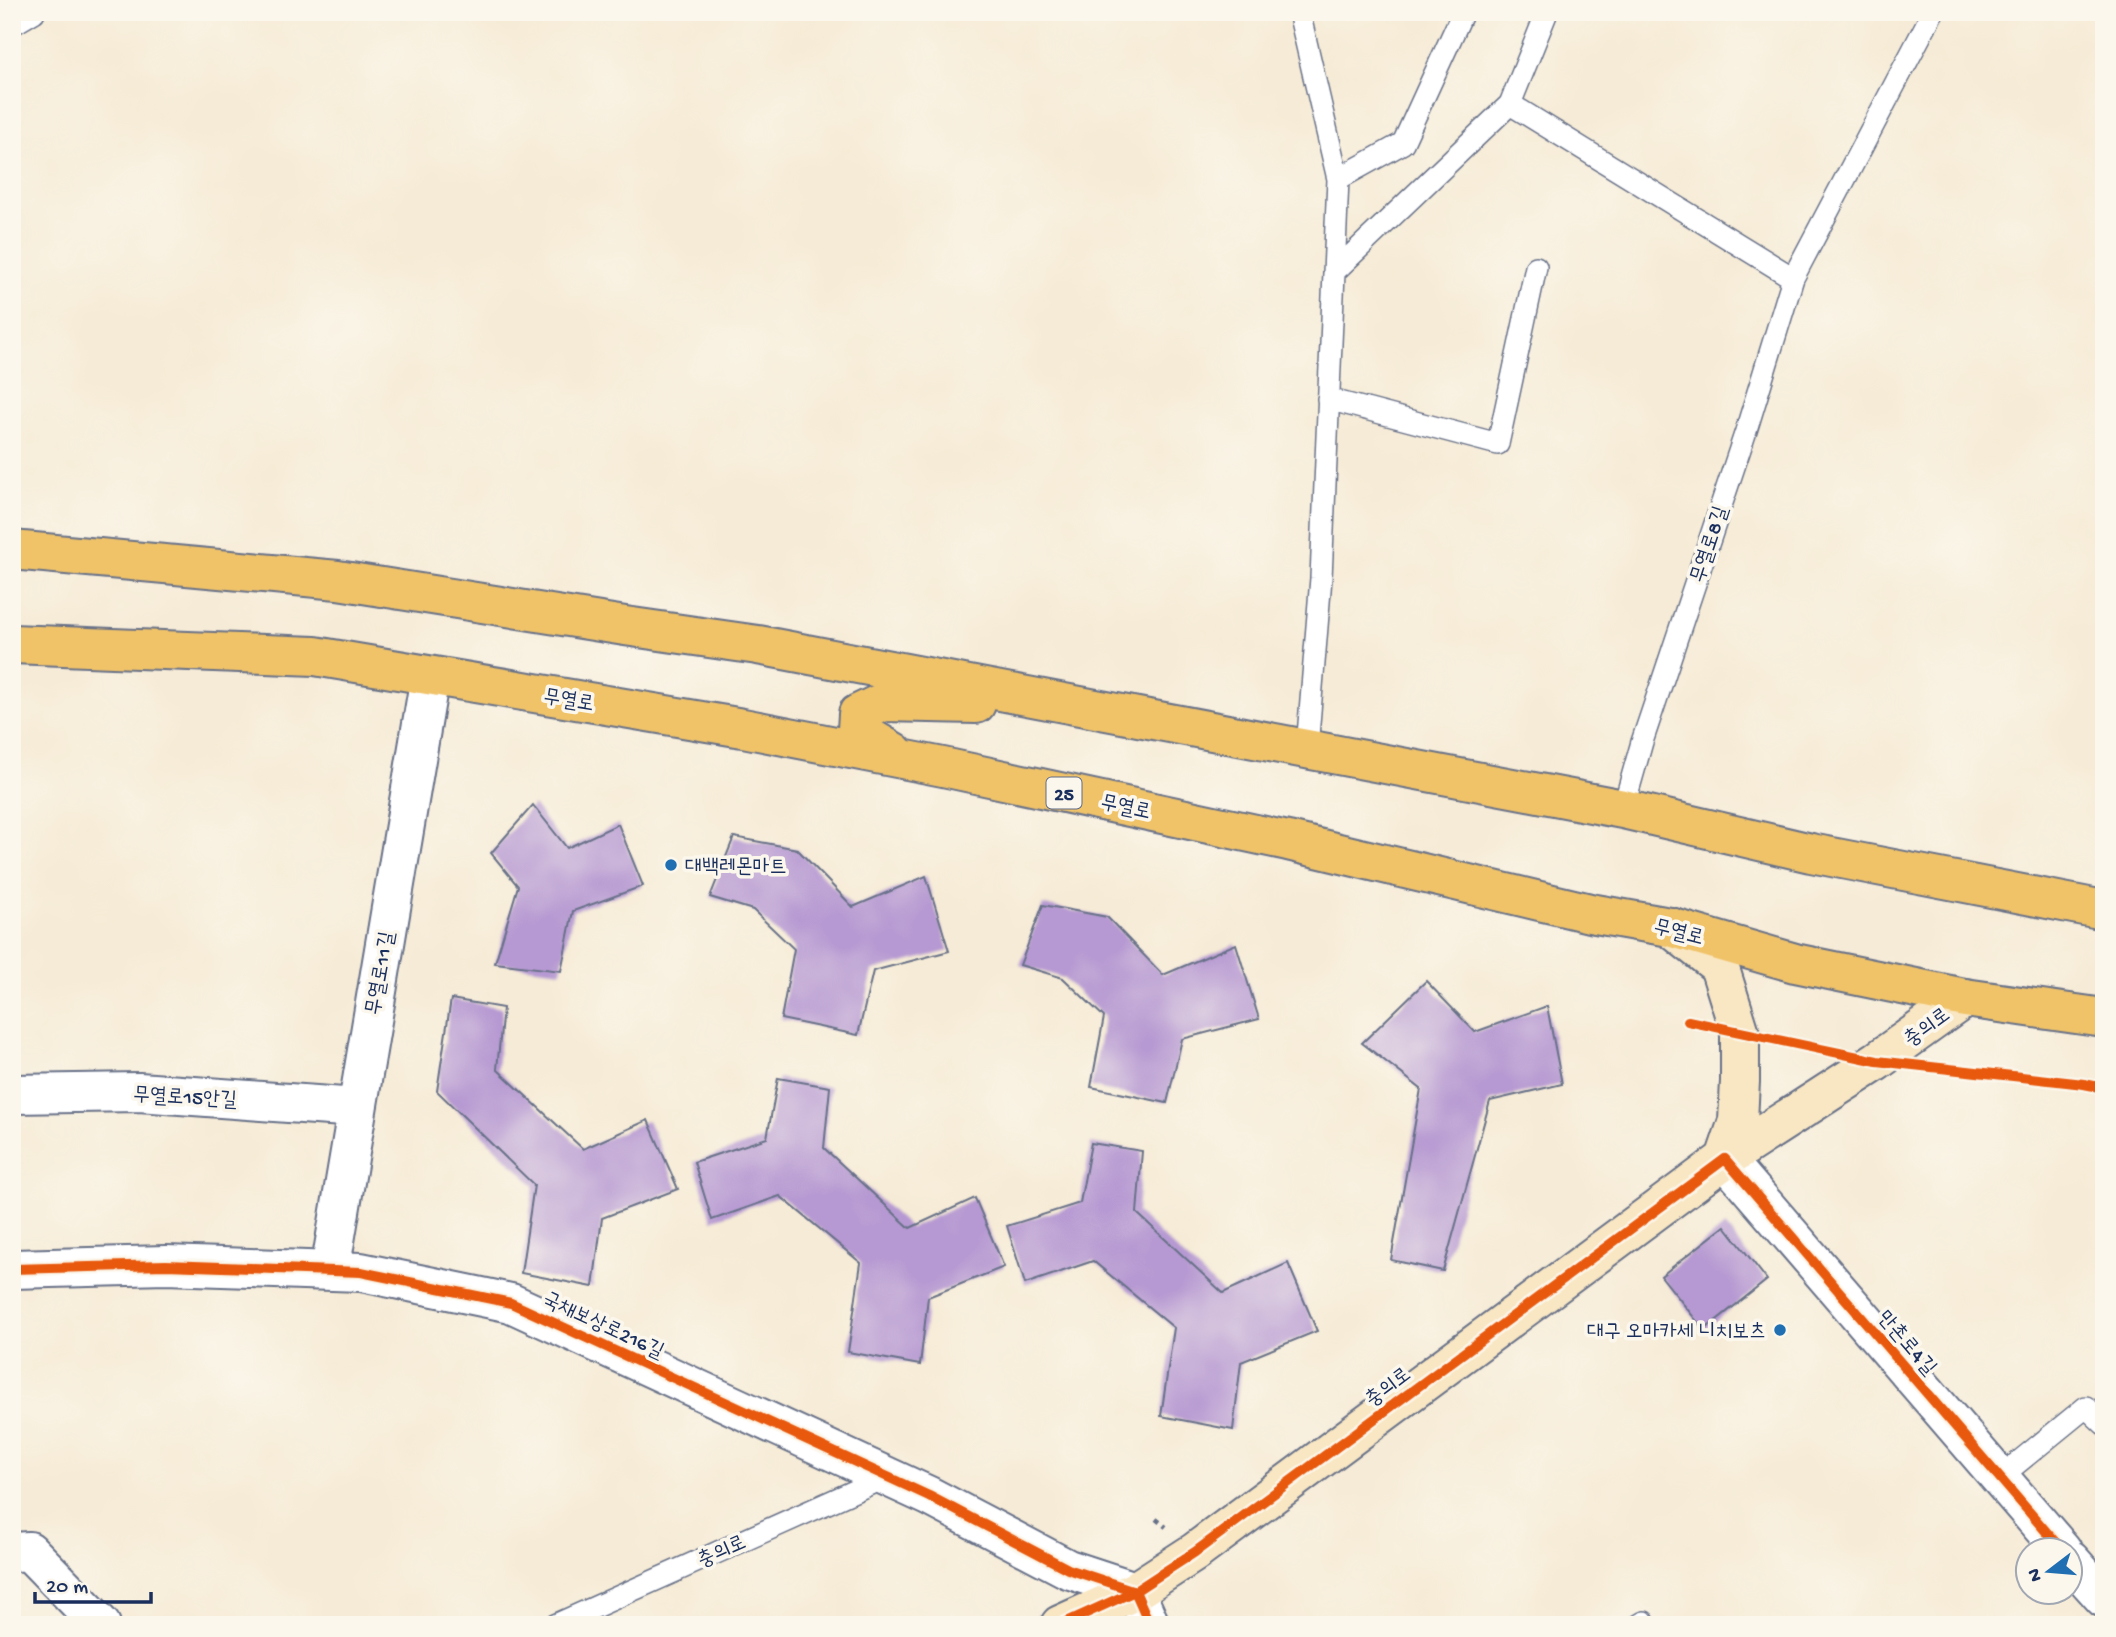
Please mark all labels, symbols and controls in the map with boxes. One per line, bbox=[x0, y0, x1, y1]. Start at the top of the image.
street label: 무열로8길 bbox=[1687, 504, 1735, 587]
street label: 무열로 bbox=[541, 686, 595, 719]
road number: 25 bbox=[1046, 778, 1082, 808]
street label: 무열로 bbox=[1098, 792, 1153, 827]
place label: 대백레몬마트 bbox=[685, 856, 786, 881]
marker: 대백레몬마트 bbox=[663, 857, 679, 873]
street label: 무열로 bbox=[1651, 916, 1706, 953]
street label: 무열로11길 bbox=[363, 930, 402, 1017]
street label: 충의로 bbox=[1900, 1004, 1956, 1054]
street label: 무열로15안길 bbox=[132, 1084, 238, 1115]
street label: 국채보상로216길 bbox=[538, 1288, 667, 1366]
street label: 만촌로4길 bbox=[1870, 1306, 1941, 1382]
place label: 대구 오마카세 니치보츠 bbox=[1587, 1321, 1766, 1346]
marker: 대구 오마카세 니치보츠 bbox=[1772, 1322, 1788, 1338]
street label: 충의로 bbox=[1361, 1364, 1417, 1414]
street label: 충의로 bbox=[694, 1531, 751, 1575]
north arrow bbox=[2014, 1536, 2084, 1606]
scale bar bbox=[35, 1560, 150, 1604]
text: N bbox=[2023, 1566, 2049, 1584]
text: 20 m bbox=[46, 1576, 88, 1601]

